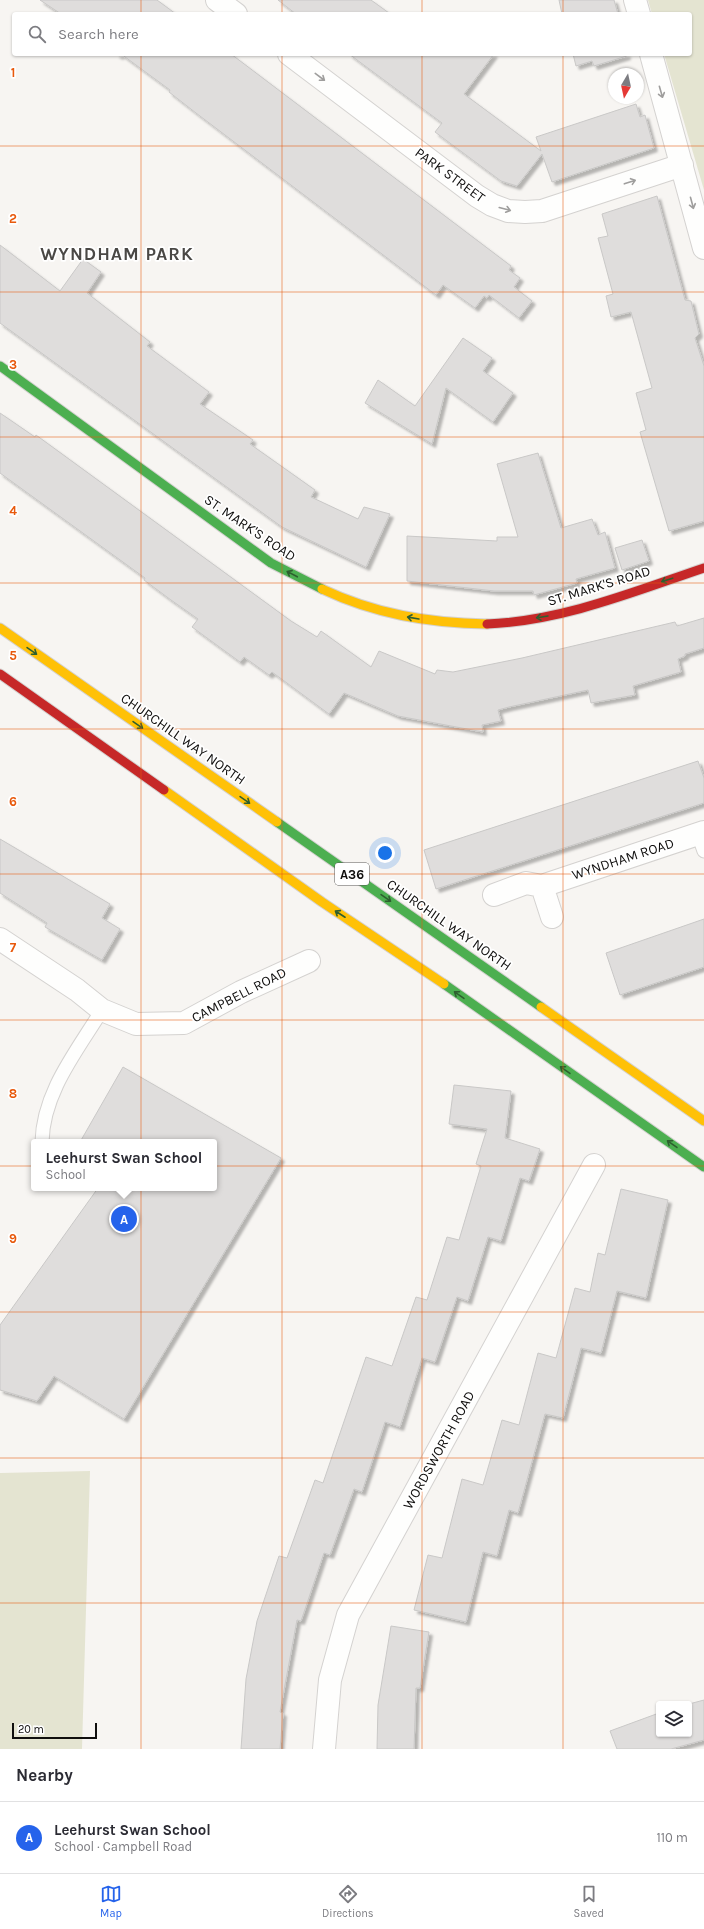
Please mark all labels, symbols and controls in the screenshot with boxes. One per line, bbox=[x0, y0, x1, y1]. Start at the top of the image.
search box bbox=[12, 12, 692, 56]
icon: search bbox=[26, 23, 48, 45]
text: Search here bbox=[58, 25, 139, 43]
text: 1 bbox=[11, 65, 15, 80]
north arrow bbox=[608, 68, 644, 104]
one-way arrow bbox=[314, 73, 325, 82]
one-way arrow bbox=[658, 85, 666, 98]
street label: PARK STREET bbox=[412, 144, 488, 206]
one-way arrow bbox=[624, 178, 636, 186]
one-way arrow bbox=[689, 196, 696, 209]
one-way arrow bbox=[498, 206, 511, 213]
text: 2 bbox=[9, 211, 17, 226]
district label: WYNDHAM PARK bbox=[40, 243, 194, 265]
text: 3 bbox=[9, 357, 17, 372]
street label: ST. MARK'S ROAD bbox=[201, 491, 299, 565]
text: 4 bbox=[9, 503, 17, 518]
street label: ST. MARK'S ROAD bbox=[545, 562, 653, 610]
one-way arrow bbox=[286, 569, 298, 577]
one-way arrow bbox=[661, 577, 674, 584]
one-way arrow bbox=[536, 613, 549, 621]
one-way arrow bbox=[407, 614, 420, 622]
one-way arrow bbox=[26, 647, 37, 655]
text: 5 bbox=[9, 648, 17, 663]
street label: CHURCHILL WAY NORTH bbox=[117, 690, 249, 788]
one-way arrow bbox=[133, 721, 144, 729]
text: 6 bbox=[9, 794, 17, 809]
one-way arrow bbox=[239, 796, 250, 804]
street label: WYNDHAM ROAD bbox=[570, 834, 676, 884]
your location bbox=[375, 843, 395, 863]
road number: A36 bbox=[335, 863, 369, 885]
street label: CHURCHILL WAY NORTH bbox=[383, 876, 515, 974]
one-way arrow bbox=[380, 894, 391, 902]
one-way arrow bbox=[335, 910, 346, 918]
text: 7 bbox=[10, 940, 17, 955]
street label: CAMPBELL ROAD bbox=[189, 964, 289, 1026]
one-way arrow bbox=[454, 991, 465, 999]
one-way arrow bbox=[560, 1066, 571, 1074]
text: 8 bbox=[9, 1086, 17, 1101]
popup bbox=[31, 1139, 217, 1191]
one-way arrow bbox=[667, 1140, 678, 1148]
text: Leehurst Swan School bbox=[46, 1149, 202, 1167]
text: School bbox=[46, 1167, 86, 1182]
pin: A bbox=[111, 1204, 137, 1234]
text: 9 bbox=[9, 1231, 17, 1246]
street label: WORDSWORTH ROAD bbox=[399, 1388, 479, 1512]
map controls bbox=[656, 1701, 692, 1737]
button: layers bbox=[656, 1701, 692, 1737]
scale bar bbox=[12, 1721, 97, 1740]
text: 20 m bbox=[18, 1723, 44, 1736]
text: Nearby bbox=[16, 1765, 73, 1785]
text: Leehurst Swan School bbox=[54, 1821, 211, 1839]
text: A bbox=[25, 1830, 33, 1845]
text: 110 m bbox=[656, 1830, 688, 1845]
text: School · Campbell Road bbox=[54, 1839, 192, 1854]
tab: Map bbox=[100, 1883, 122, 1920]
tab: Directions bbox=[322, 1883, 374, 1920]
tab: Saved bbox=[574, 1883, 604, 1920]

